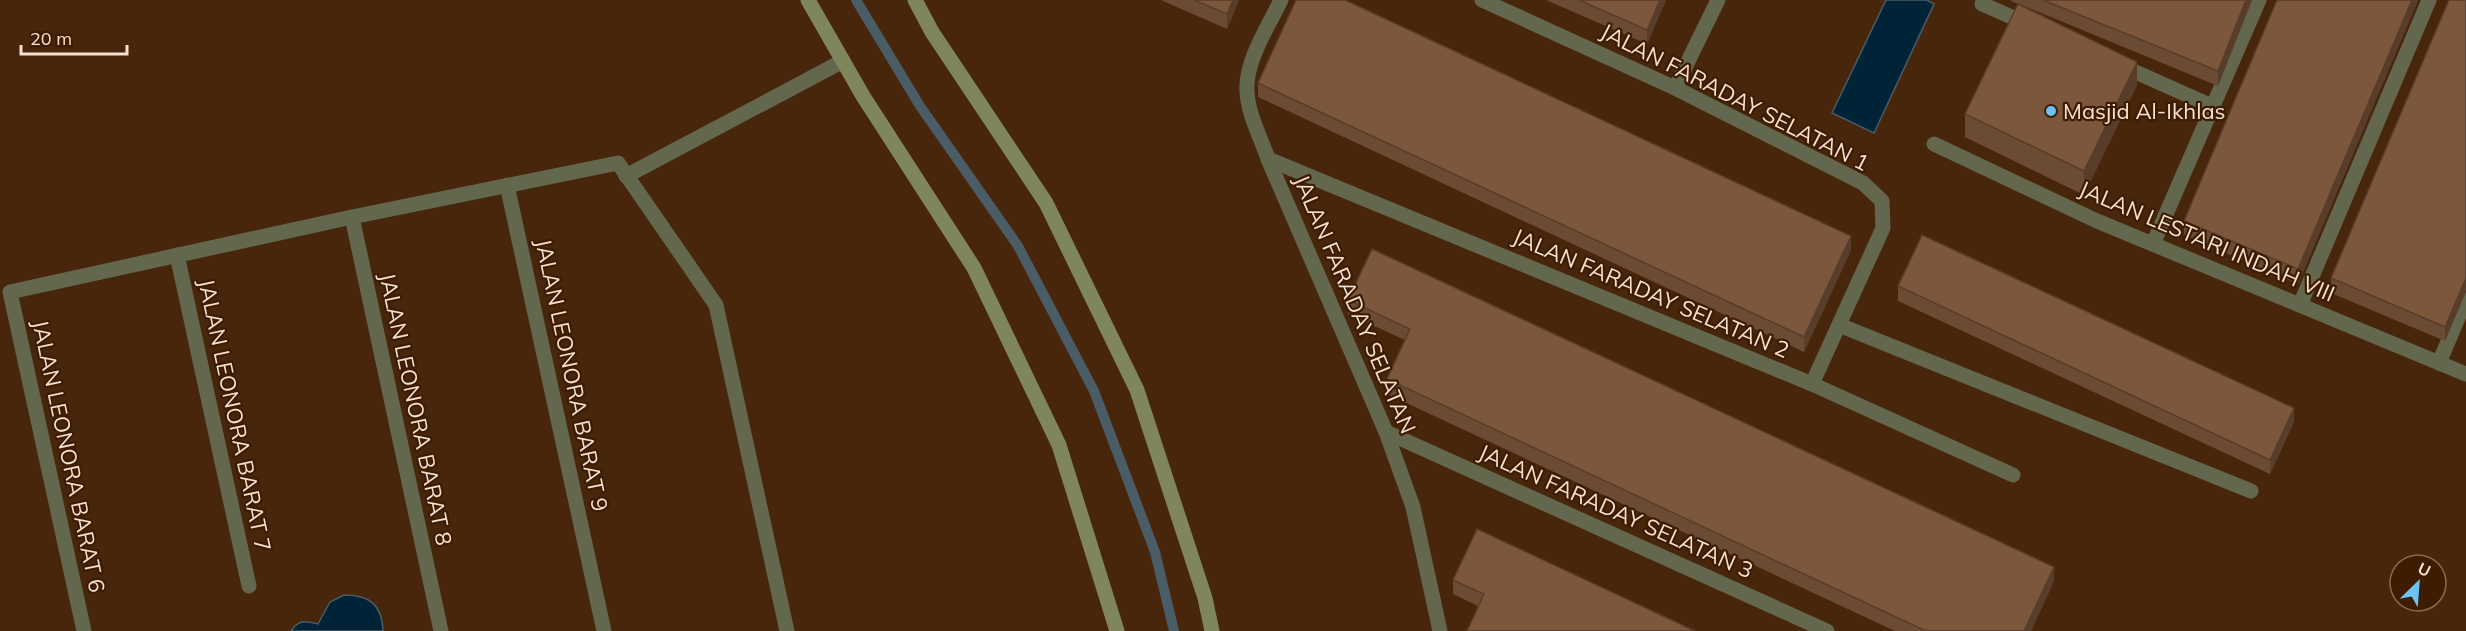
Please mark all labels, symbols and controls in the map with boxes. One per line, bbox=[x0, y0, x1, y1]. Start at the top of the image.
street label: JALAN FARADAY SELATAN 1 bbox=[1596, 17, 1874, 177]
scale bar bbox=[21, 18, 128, 56]
text: 20 m bbox=[30, 27, 72, 50]
place label: Masjid Al-Ikhlas bbox=[2063, 97, 2226, 125]
marker: Masjid Al-Ikhlas bbox=[2044, 104, 2058, 118]
street label: JALAN FARADAY SELATAN bbox=[1288, 170, 1422, 438]
street label: JALAN LESTARI INDAH VIII bbox=[2075, 174, 2339, 308]
street label: JALAN FARADAY SELATAN 2 bbox=[1509, 222, 1793, 364]
street label: JALAN LEONORA BARAT 9 bbox=[529, 236, 615, 514]
street label: JALAN LEONORA BARAT 8 bbox=[373, 270, 459, 548]
street label: JALAN LEONORA BARAT 7 bbox=[192, 276, 278, 554]
street label: JALAN LEONORA BARAT 6 bbox=[26, 317, 112, 595]
street label: JALAN FARADAY SELATAN 3 bbox=[1474, 438, 1758, 584]
north arrow bbox=[2388, 553, 2448, 613]
text: U bbox=[2415, 558, 2434, 581]

